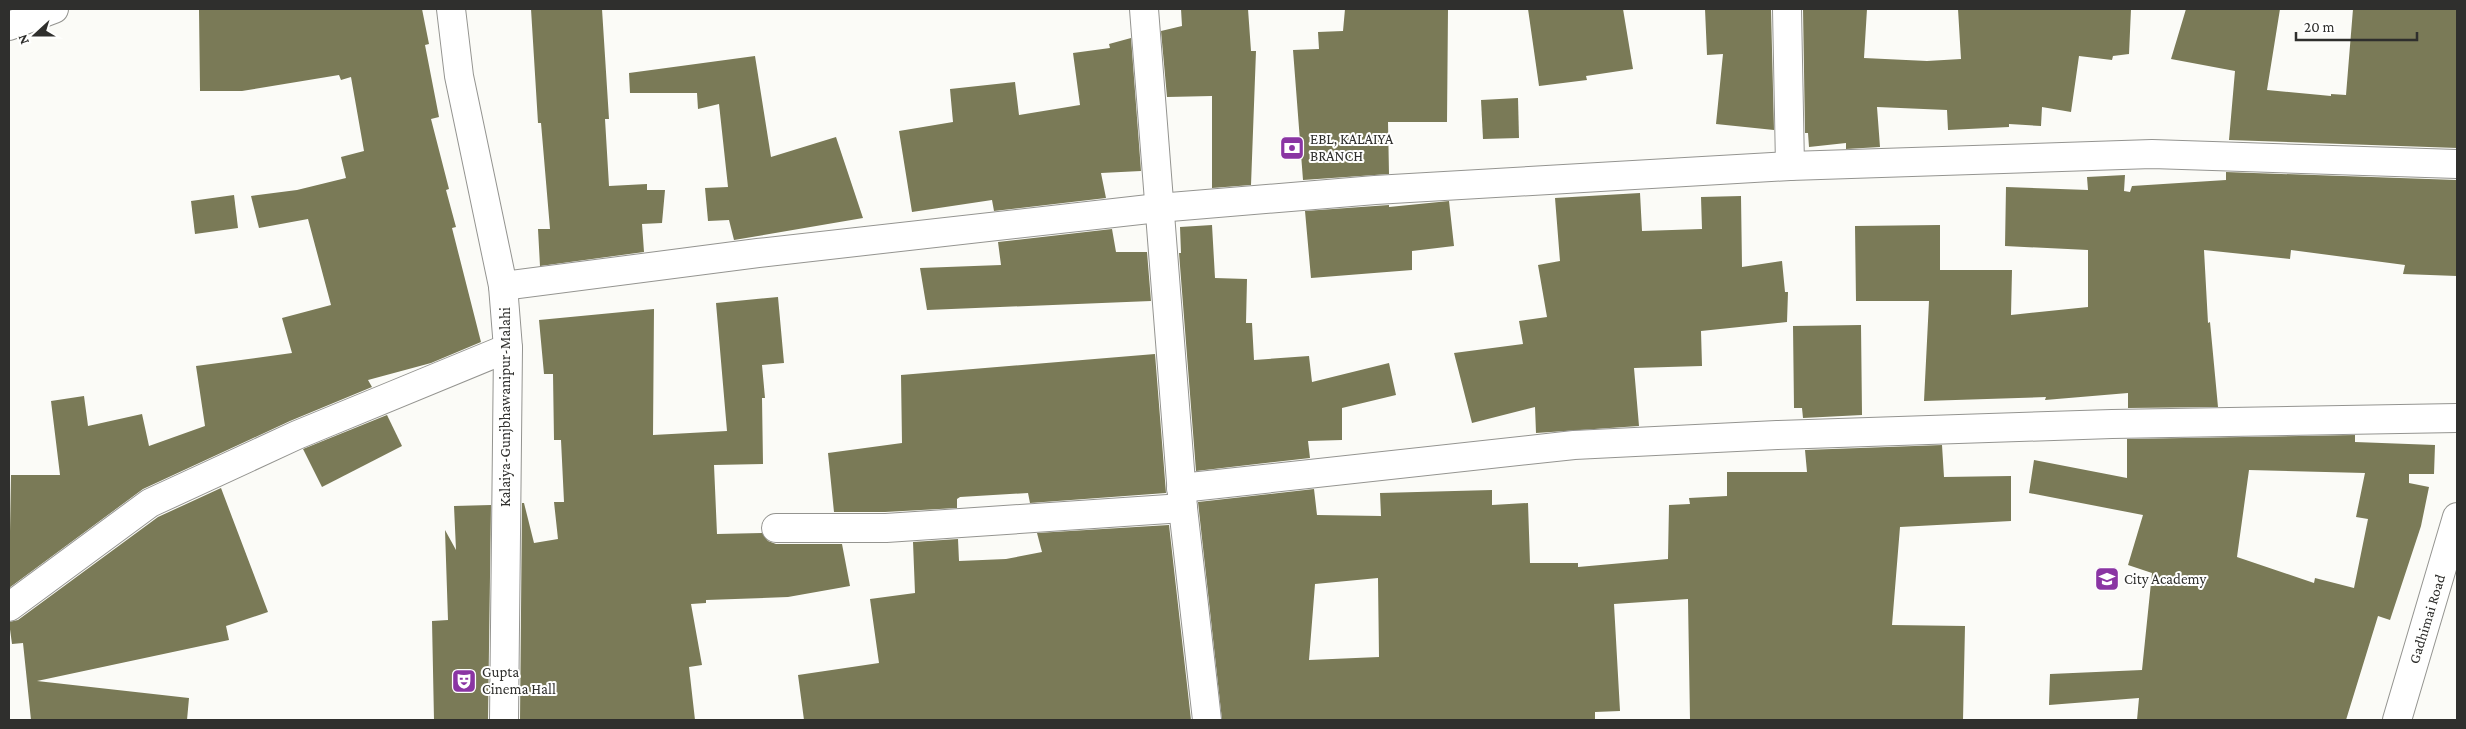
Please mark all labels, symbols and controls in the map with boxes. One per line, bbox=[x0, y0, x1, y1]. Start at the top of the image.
north arrow bbox=[10, 10, 60, 60]
scale bar bbox=[2296, 10, 2417, 42]
text: 20 m bbox=[2304, 19, 2335, 35]
text: N bbox=[14, 32, 32, 47]
place label: EBL, KALAIYA BRANCH bbox=[1310, 131, 1394, 164]
bank icon: EBL, KALAIYA BRANCH bbox=[1279, 135, 1305, 161]
street label: Kalaiya-Gunjbhawanipur-Malahi bbox=[497, 307, 514, 507]
school or university icon: City Academy bbox=[2094, 566, 2120, 592]
place label: City Academy bbox=[2124, 571, 2207, 588]
street label: Gadhimai Road bbox=[2406, 572, 2448, 666]
place label: Gupta Cinema Hall bbox=[482, 664, 556, 697]
theatre icon: Gupta Cinema Hall bbox=[451, 668, 477, 694]

